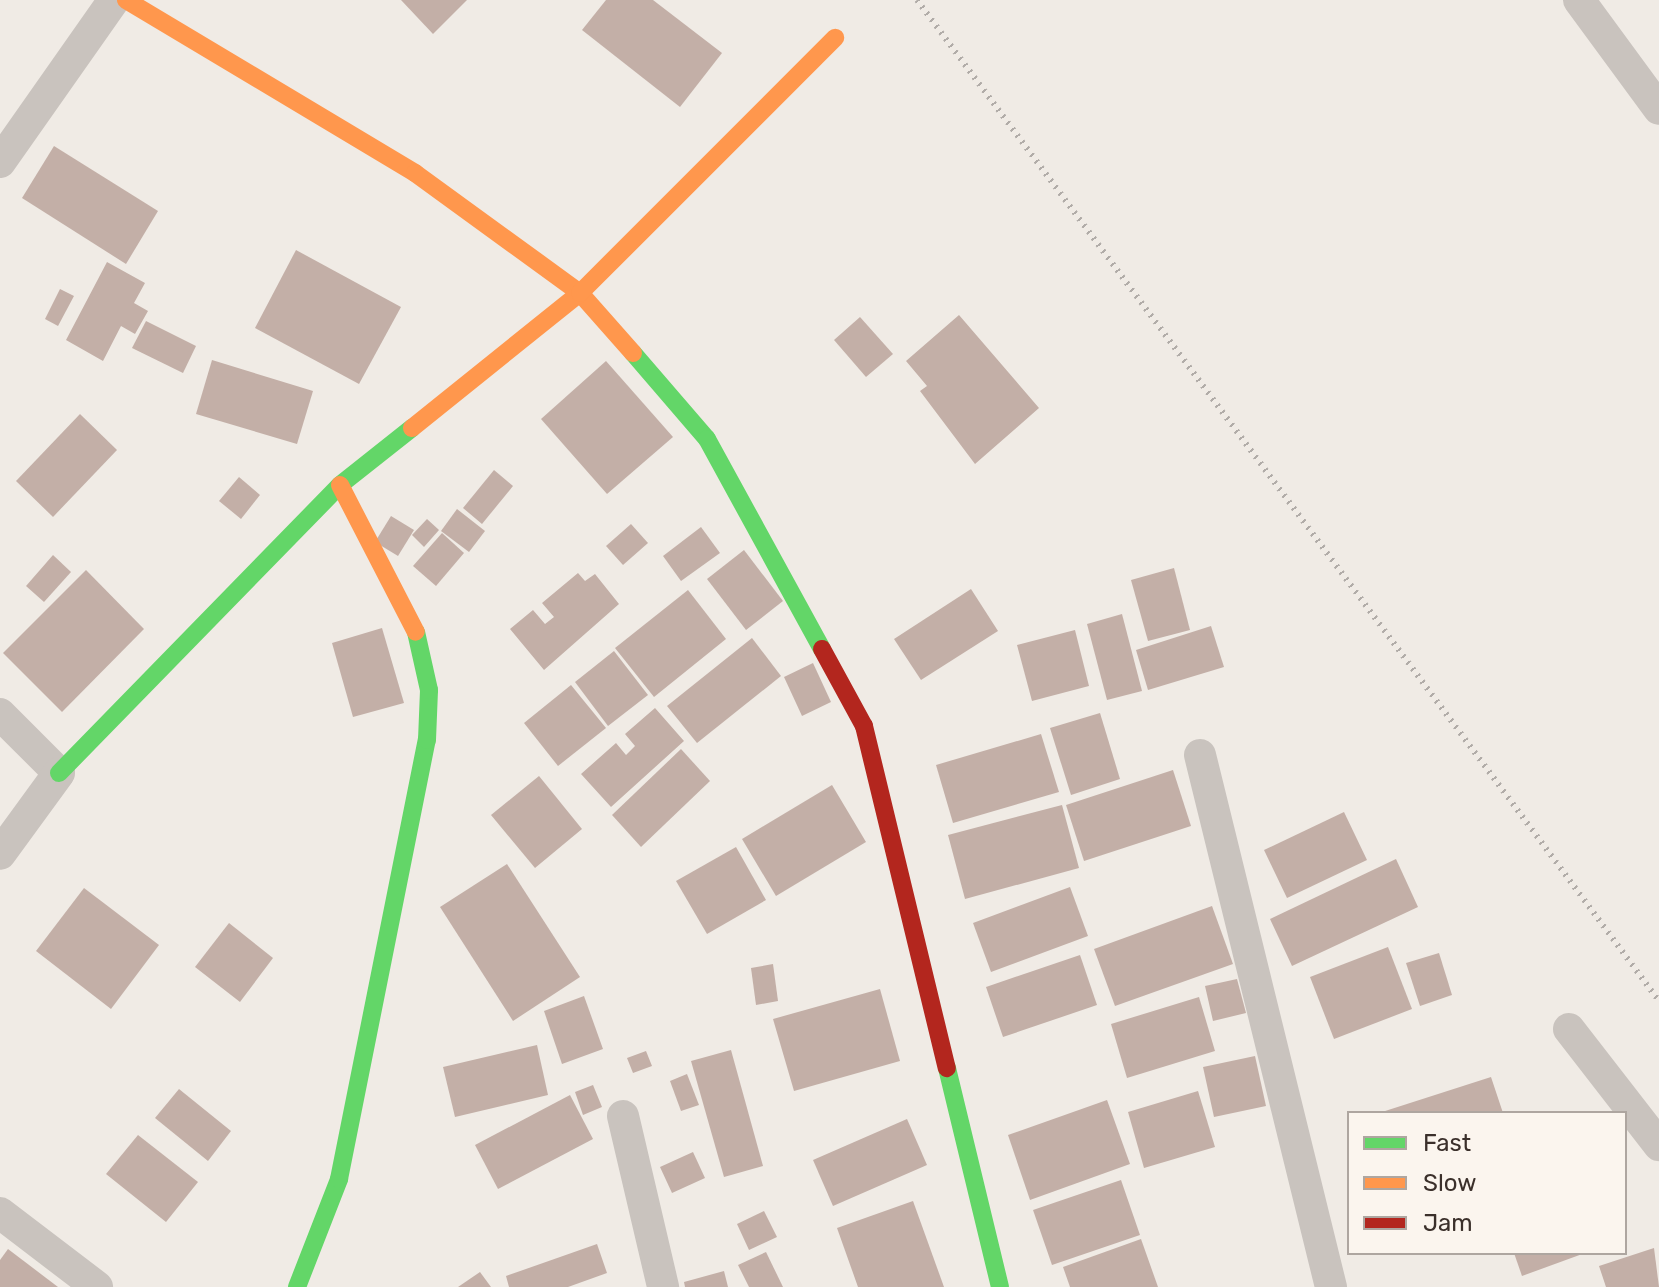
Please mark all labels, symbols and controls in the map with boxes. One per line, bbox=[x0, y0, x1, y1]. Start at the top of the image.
legend bbox=[1347, 1111, 1627, 1255]
text: Fast bbox=[1423, 1129, 1471, 1157]
text: Slow bbox=[1423, 1169, 1476, 1197]
text: Jam bbox=[1423, 1209, 1473, 1237]

